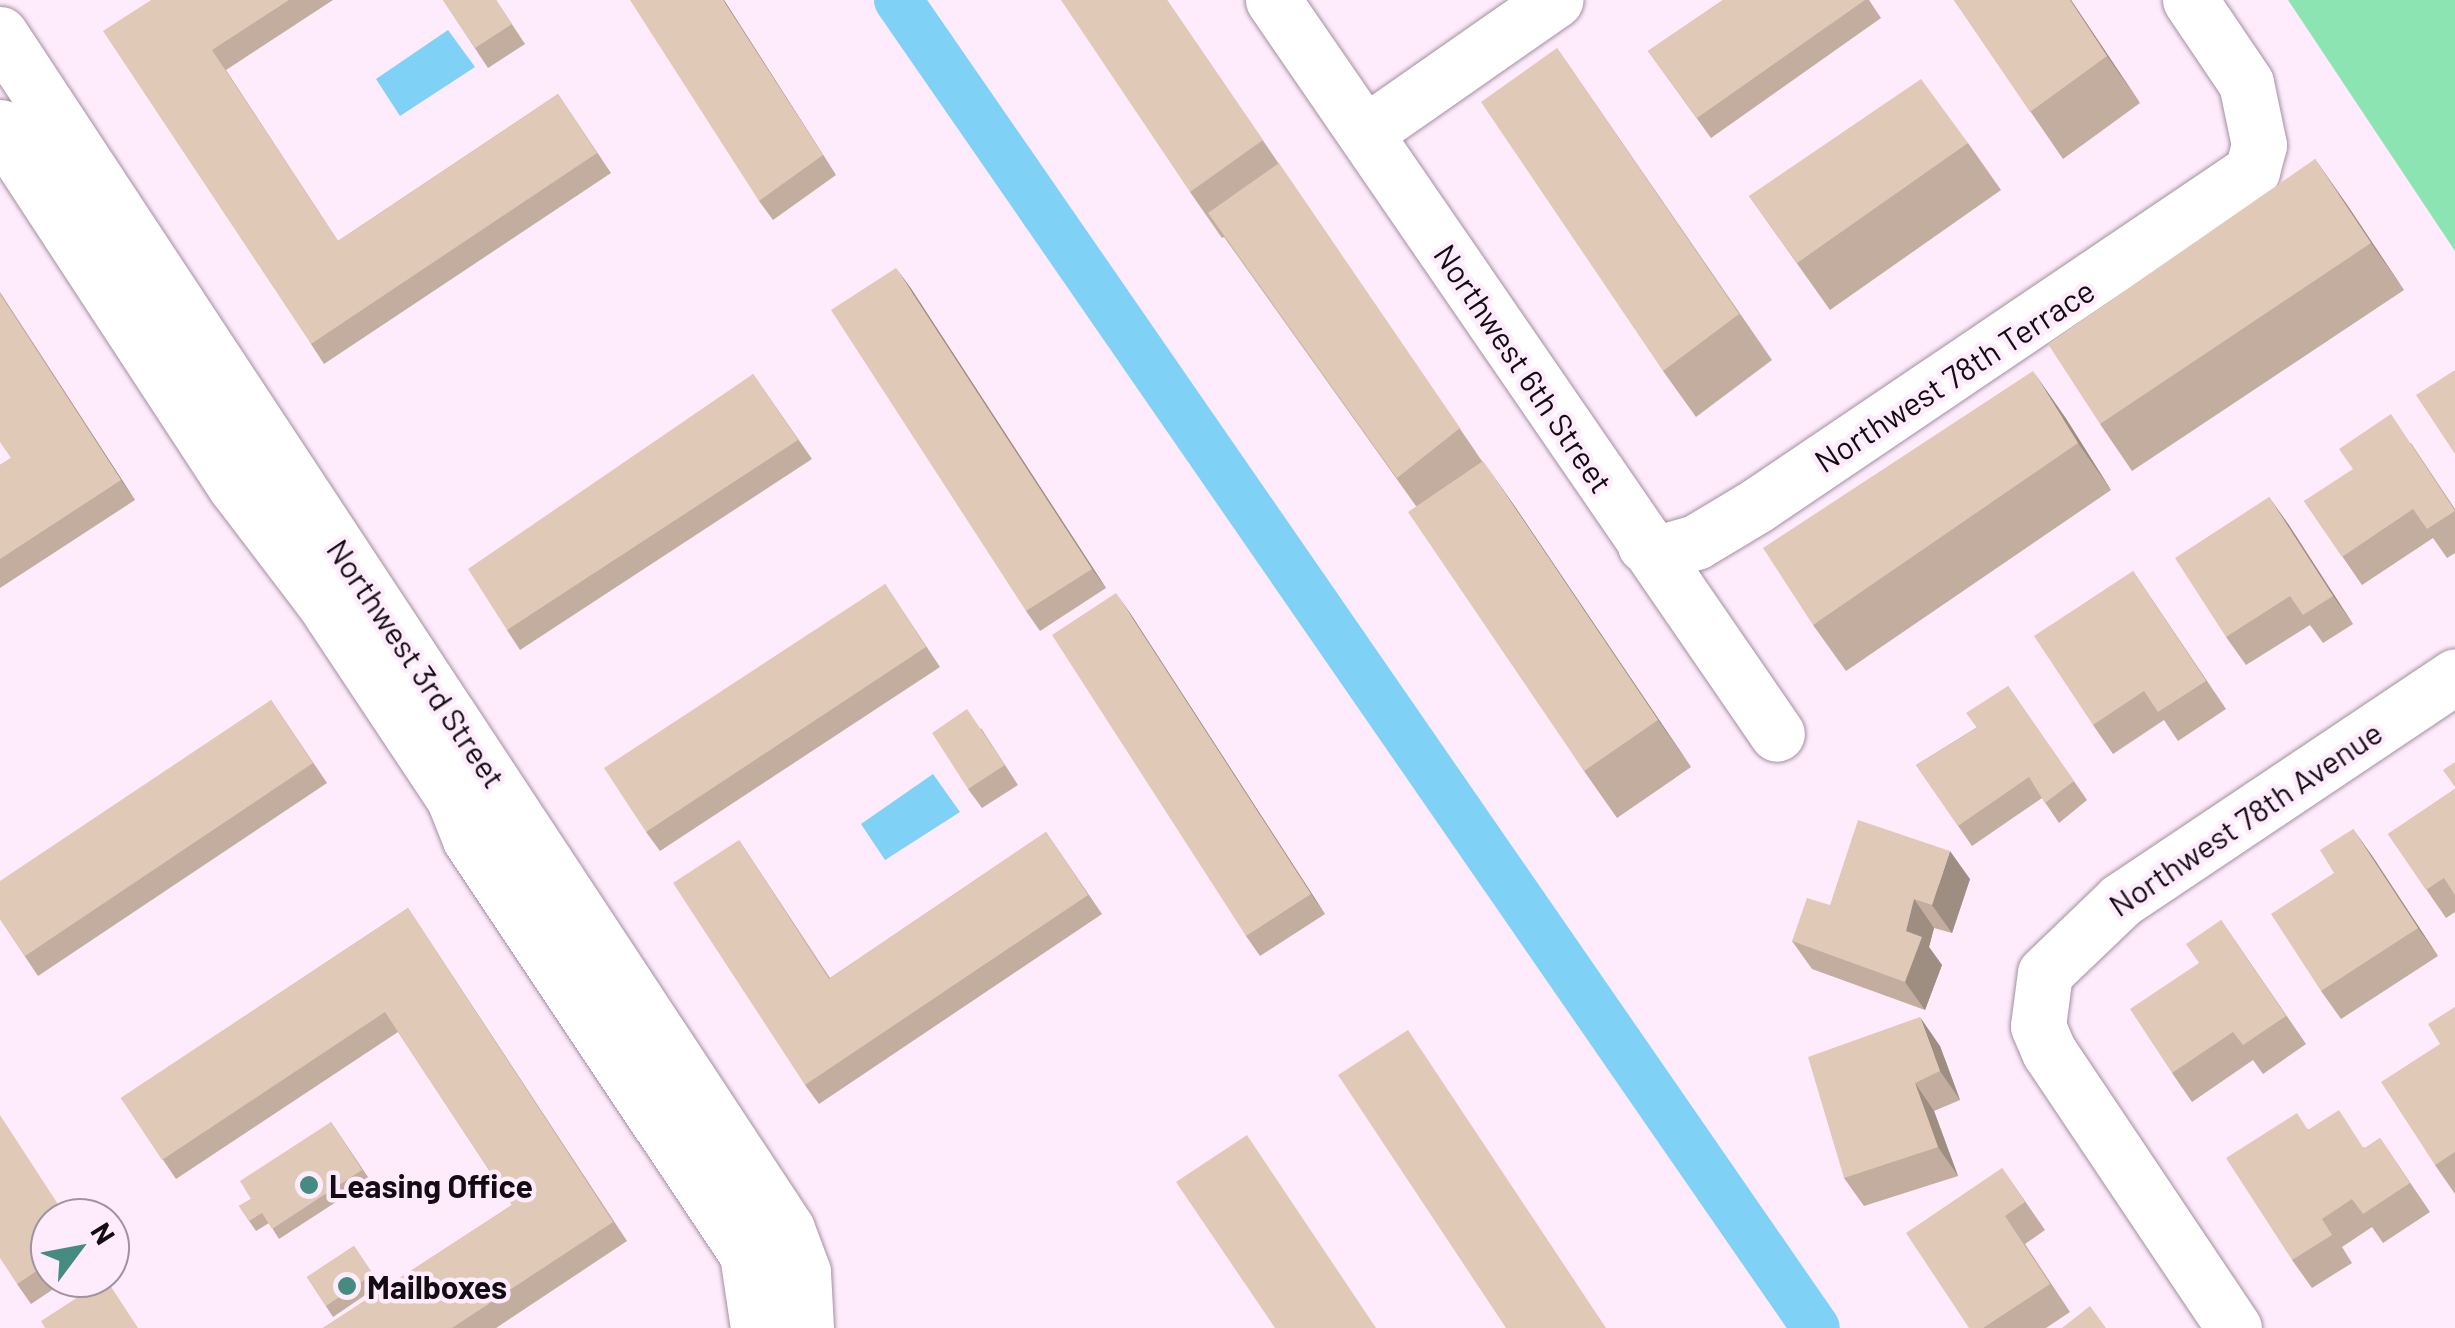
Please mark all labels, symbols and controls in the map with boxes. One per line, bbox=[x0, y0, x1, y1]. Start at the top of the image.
street label: Northwest 6th Street bbox=[1427, 236, 1621, 500]
street label: Northwest 78th Terrace bbox=[1807, 270, 2101, 480]
street label: Northwest 3rd Street bbox=[320, 531, 514, 795]
street label: Northwest 78th Avenue bbox=[2101, 712, 2389, 924]
place label: Leasing Office bbox=[329, 1166, 533, 1204]
marker: Leasing Office bbox=[298, 1174, 320, 1196]
north arrow bbox=[30, 1198, 130, 1298]
text: N bbox=[84, 1216, 123, 1250]
place label: Mailboxes bbox=[367, 1267, 507, 1305]
marker: Mailboxes bbox=[336, 1275, 358, 1297]

